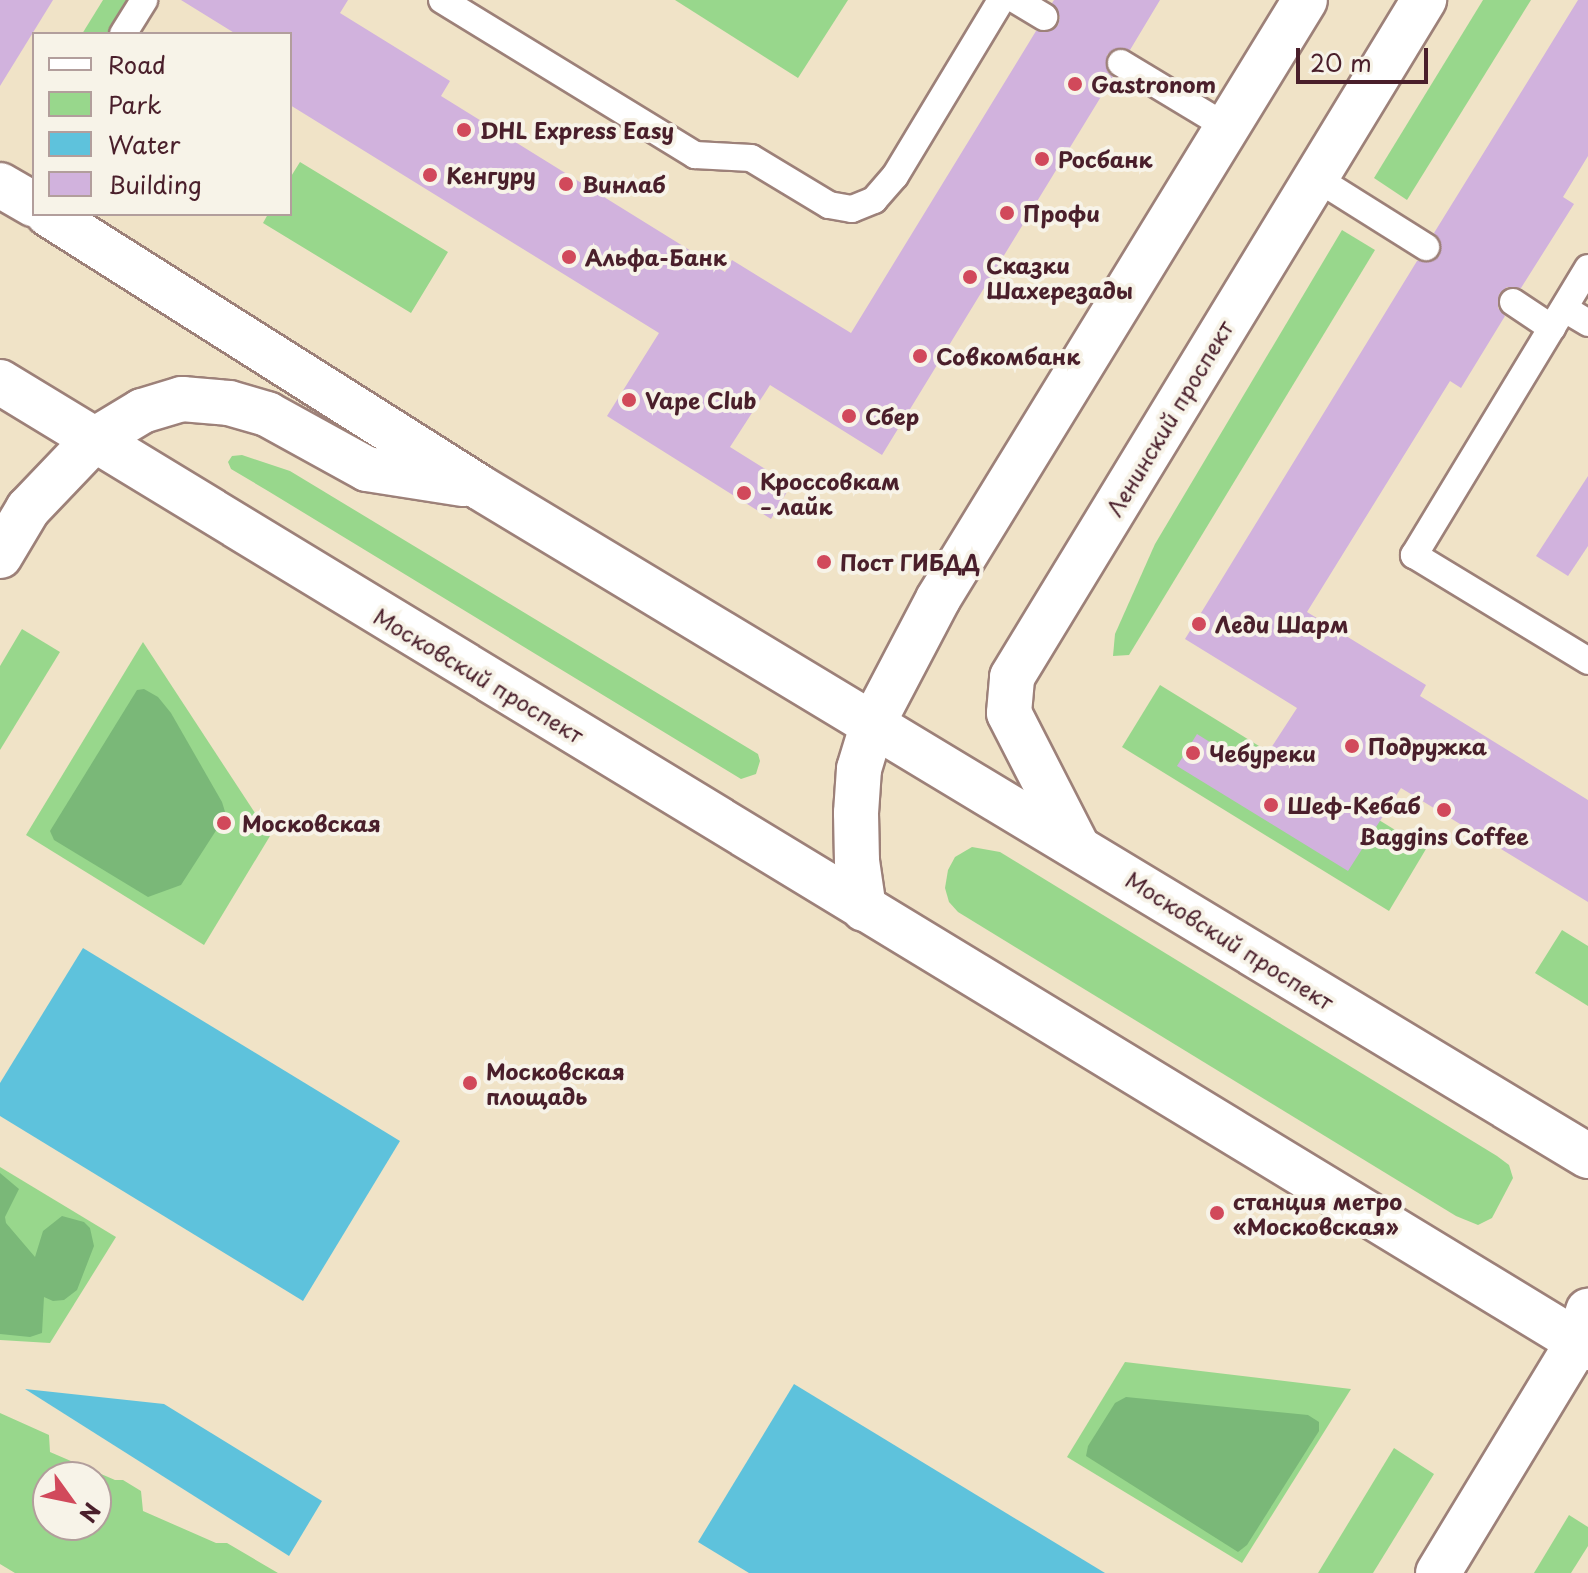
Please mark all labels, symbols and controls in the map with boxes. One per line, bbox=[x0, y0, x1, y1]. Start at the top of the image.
legend bbox=[32, 32, 292, 216]
scale bar bbox=[1300, 32, 1432, 82]
text: 20 m bbox=[1310, 44, 1372, 80]
text: Road bbox=[108, 46, 166, 82]
place label: Gastronom bbox=[1091, 71, 1216, 97]
marker: Gastronom bbox=[1066, 75, 1084, 93]
text: Park bbox=[108, 86, 162, 122]
place label: DHL Express Easy bbox=[480, 117, 675, 143]
marker: DHL Express Easy bbox=[455, 121, 473, 139]
text: Water bbox=[108, 126, 180, 162]
place label: Росбанк bbox=[1058, 146, 1153, 172]
marker: Росбанк bbox=[1033, 150, 1051, 168]
place label: Кенгуру bbox=[446, 162, 536, 188]
text: Building bbox=[108, 166, 202, 202]
marker: Кенгуру bbox=[421, 166, 439, 184]
place label: Винлаб bbox=[582, 171, 666, 197]
marker: Винлаб bbox=[557, 175, 575, 193]
place label: Профи bbox=[1023, 200, 1100, 226]
marker: Профи bbox=[998, 204, 1016, 222]
place label: Альфа-Банк bbox=[585, 244, 727, 270]
marker: Альфа-Банк bbox=[560, 248, 578, 266]
place label: Сказки Шахерезады bbox=[986, 251, 1133, 302]
marker: Сказки Шахерезады bbox=[961, 268, 979, 286]
street label: Ленинский проспект bbox=[1100, 315, 1238, 521]
place label: Совкомбанк bbox=[936, 343, 1080, 369]
marker: Совкомбанк bbox=[911, 347, 929, 365]
place label: Vape Club bbox=[645, 387, 756, 413]
marker: Vape Club bbox=[620, 391, 638, 409]
place label: Сбер bbox=[865, 403, 919, 429]
marker: Сбер bbox=[840, 407, 858, 425]
place label: Кроссовкам – лайк bbox=[760, 467, 900, 518]
marker: Кроссовкам – лайк bbox=[735, 484, 753, 502]
place label: Пост ГИБДД bbox=[840, 549, 981, 575]
marker: Пост ГИБДД bbox=[815, 553, 833, 571]
street label: Московский проспект bbox=[369, 602, 589, 748]
place label: Леди Шарм bbox=[1215, 611, 1349, 637]
marker: Леди Шарм bbox=[1190, 615, 1208, 633]
place label: Подружка bbox=[1368, 733, 1487, 759]
marker: Подружка bbox=[1343, 737, 1361, 755]
place label: Чебуреки bbox=[1209, 740, 1316, 766]
marker: Чебуреки bbox=[1184, 744, 1202, 762]
place label: Шеф-Кебаб bbox=[1287, 792, 1421, 818]
marker: Шеф-Кебаб bbox=[1262, 796, 1280, 814]
marker: Baggins Coffee bbox=[1435, 801, 1453, 819]
place label: Московская bbox=[242, 810, 381, 836]
marker: Московская bbox=[213, 812, 235, 834]
place label: Baggins Coffee bbox=[1359, 823, 1529, 849]
street label: Московский проспект bbox=[1121, 865, 1339, 1015]
place label: Московская площадь bbox=[486, 1057, 625, 1108]
marker: Московская площадь bbox=[461, 1074, 479, 1092]
place label: станция метро «Московская» bbox=[1233, 1187, 1402, 1238]
marker: станция метро «Московская» bbox=[1208, 1204, 1226, 1222]
north arrow bbox=[32, 1461, 112, 1541]
text: N bbox=[72, 1497, 109, 1530]

